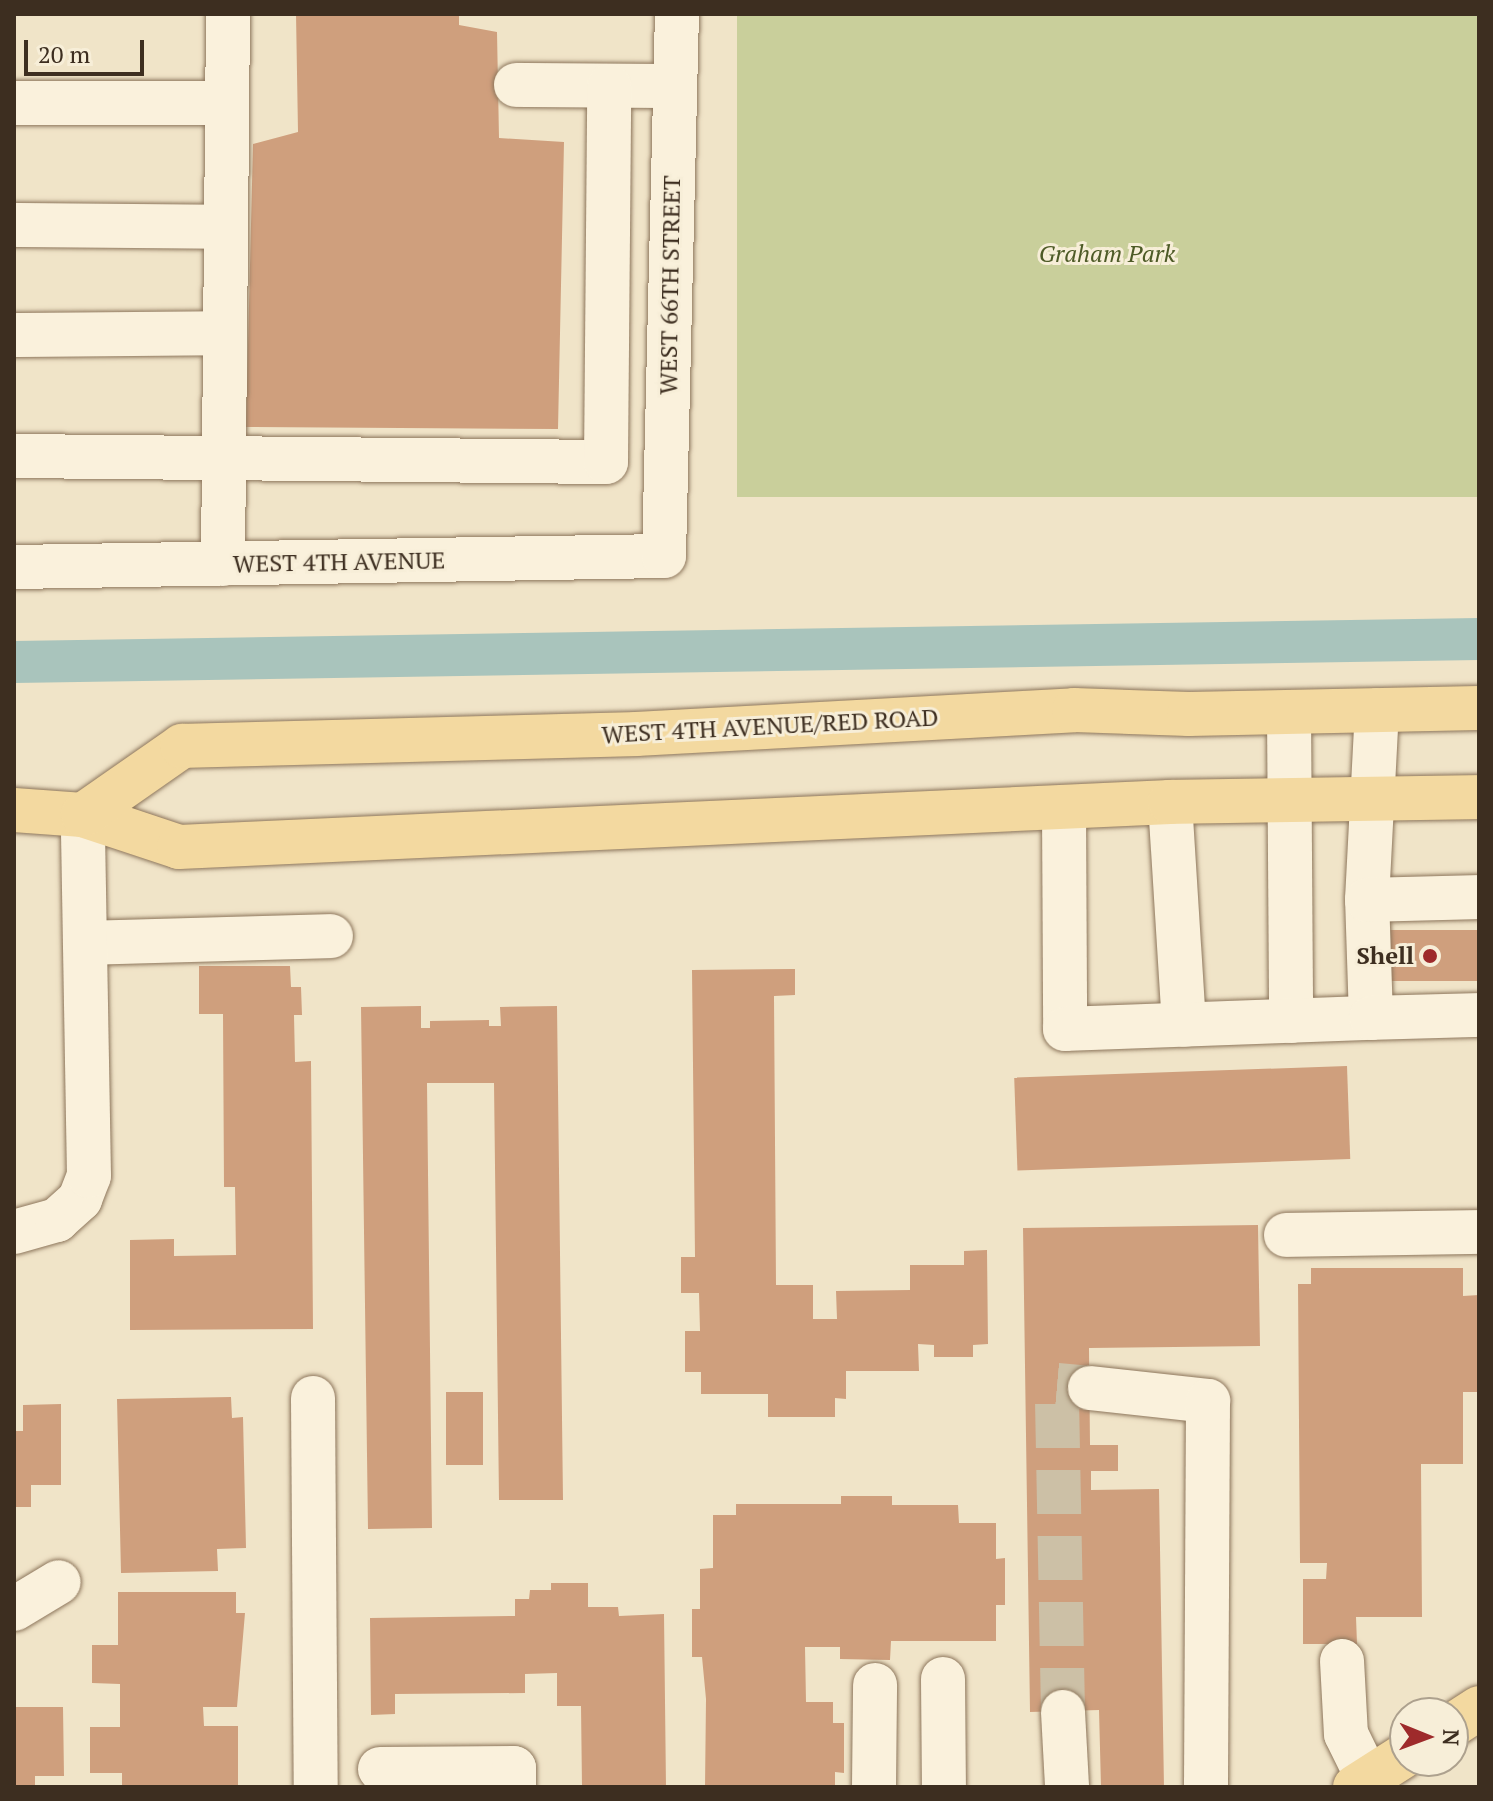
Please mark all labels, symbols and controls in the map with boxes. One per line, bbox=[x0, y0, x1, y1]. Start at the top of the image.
scale bar bbox=[28, 24, 148, 74]
text: 20 m bbox=[38, 38, 90, 70]
street label: WEST 66TH STREET bbox=[654, 175, 686, 395]
park label: Graham Park bbox=[1039, 240, 1175, 268]
street label: WEST 4TH AVENUE bbox=[232, 546, 446, 578]
street label: WEST 4TH AVENUE/RED ROAD bbox=[601, 703, 939, 749]
place label: Shell bbox=[1356, 942, 1414, 970]
marker: Shell bbox=[1421, 947, 1439, 965]
north arrow bbox=[1389, 1697, 1469, 1777]
text: N bbox=[1437, 1729, 1466, 1746]

